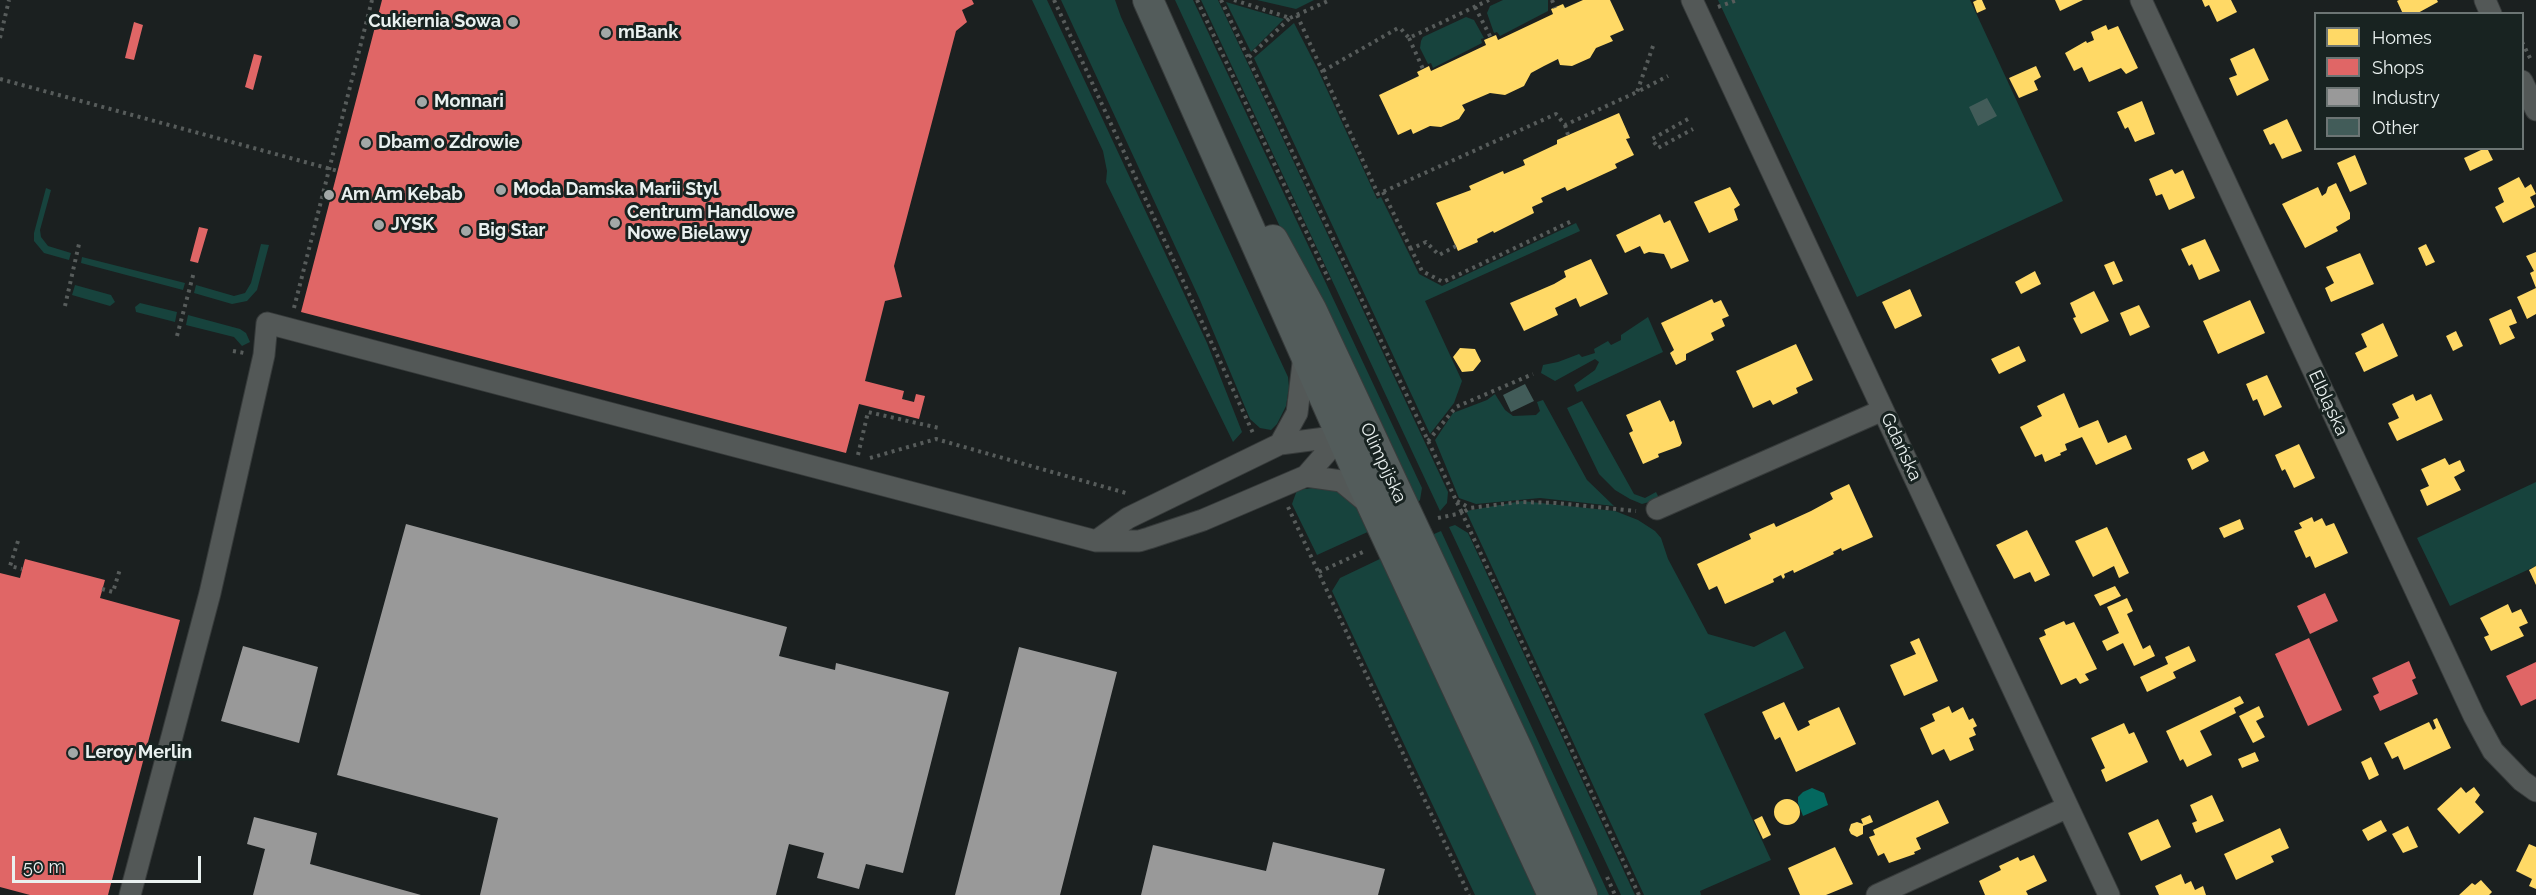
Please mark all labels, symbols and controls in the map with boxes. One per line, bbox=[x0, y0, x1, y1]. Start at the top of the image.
place label: Cukiernia Sowa bbox=[368, 11, 501, 33]
legend bbox=[2314, 12, 2524, 150]
marker: Cukiernia Sowa bbox=[506, 15, 520, 29]
place label: mBank bbox=[618, 22, 678, 44]
marker: mBank bbox=[599, 26, 613, 40]
text: Homes bbox=[2372, 27, 2432, 48]
text: Shops bbox=[2372, 57, 2424, 78]
text: Industry bbox=[2372, 87, 2440, 108]
place label: Monnari bbox=[434, 91, 504, 113]
marker: Monnari bbox=[415, 95, 429, 109]
text: Other bbox=[2372, 117, 2419, 138]
place label: Dbam o Zdrowie bbox=[378, 132, 520, 154]
marker: Dbam o Zdrowie bbox=[359, 136, 373, 150]
place label: Moda Damska Marii Styl bbox=[513, 179, 718, 201]
marker: Moda Damska Marii Styl bbox=[494, 183, 508, 197]
place label: Am Am Kebab bbox=[341, 184, 463, 206]
marker: Am Am Kebab bbox=[322, 188, 336, 202]
place label: Centrum Handlowe Nowe Bielawy bbox=[627, 202, 795, 244]
place label: JYSK bbox=[391, 214, 434, 236]
marker: Centrum Handlowe Nowe Bielawy bbox=[608, 216, 622, 230]
marker: JYSK bbox=[372, 218, 386, 232]
place label: Big Star bbox=[478, 220, 546, 242]
marker: Big Star bbox=[459, 224, 473, 238]
street label: Elbląska bbox=[2303, 367, 2353, 439]
street label: Gdańska bbox=[1876, 410, 1926, 484]
street label: Olimpijska bbox=[1355, 419, 1411, 507]
place label: Leroy Merlin bbox=[85, 742, 192, 764]
marker: Leroy Merlin bbox=[66, 746, 80, 760]
scale bar bbox=[15, 844, 204, 882]
text: 50 m bbox=[23, 856, 65, 877]

